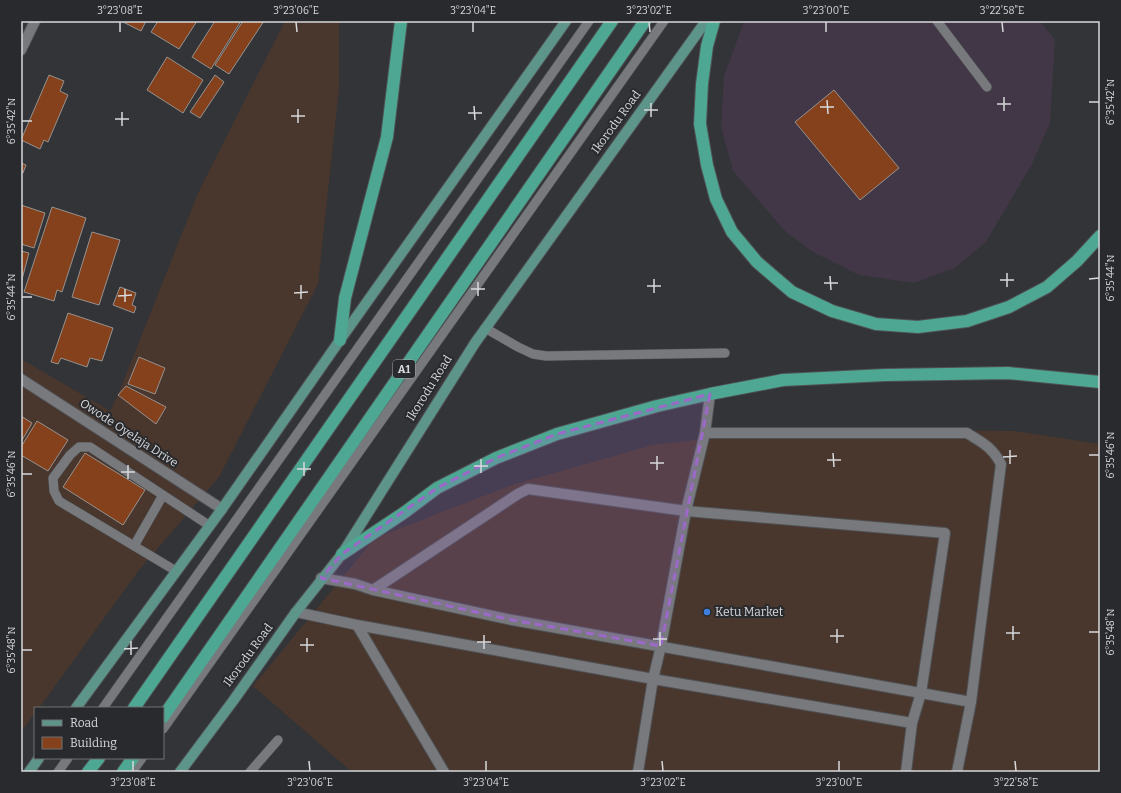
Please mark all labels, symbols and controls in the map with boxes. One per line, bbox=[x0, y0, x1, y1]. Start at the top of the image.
text: 3°23'08"E bbox=[97, 5, 143, 17]
text: 3°23'06"E bbox=[273, 5, 319, 17]
text: 3°23'04"E bbox=[450, 5, 496, 17]
text: 3°23'02"E bbox=[626, 5, 672, 17]
text: 3°23'00"E bbox=[803, 5, 849, 17]
text: 3°22'58"E bbox=[980, 5, 1024, 17]
text: 6°35'42"N bbox=[1105, 79, 1117, 125]
street label: Ikorodu Road bbox=[588, 88, 644, 156]
text: 6°35'42"N bbox=[6, 98, 18, 144]
text: 6°35'44"N bbox=[1105, 254, 1117, 301]
text: 6°35'44"N bbox=[6, 273, 18, 320]
street label: Ikorodu Road bbox=[403, 353, 455, 423]
road number: A1 bbox=[393, 360, 415, 378]
street label: Owode Oyelaja Drive bbox=[77, 396, 181, 470]
text: 6°35'46"N bbox=[1105, 432, 1117, 478]
text: 6°35'46"N bbox=[6, 451, 18, 497]
place label: Ketu Market bbox=[715, 605, 784, 619]
marker: Ketu Market bbox=[702, 607, 712, 617]
text: 6°35'48"N bbox=[1105, 609, 1117, 655]
street label: Ikorodu Road bbox=[220, 621, 276, 689]
text: 6°35'48"N bbox=[6, 627, 18, 673]
legend bbox=[34, 707, 164, 759]
text: Road bbox=[70, 716, 98, 730]
text: Building bbox=[70, 736, 117, 750]
text: 3°23'08"E bbox=[110, 777, 156, 789]
text: 3°23'06"E bbox=[287, 777, 333, 789]
text: 3°23'04"E bbox=[463, 777, 509, 789]
text: 3°23'02"E bbox=[640, 777, 686, 789]
text: 3°23'00"E bbox=[816, 777, 862, 789]
text: 3°22'58"E bbox=[994, 777, 1038, 789]

